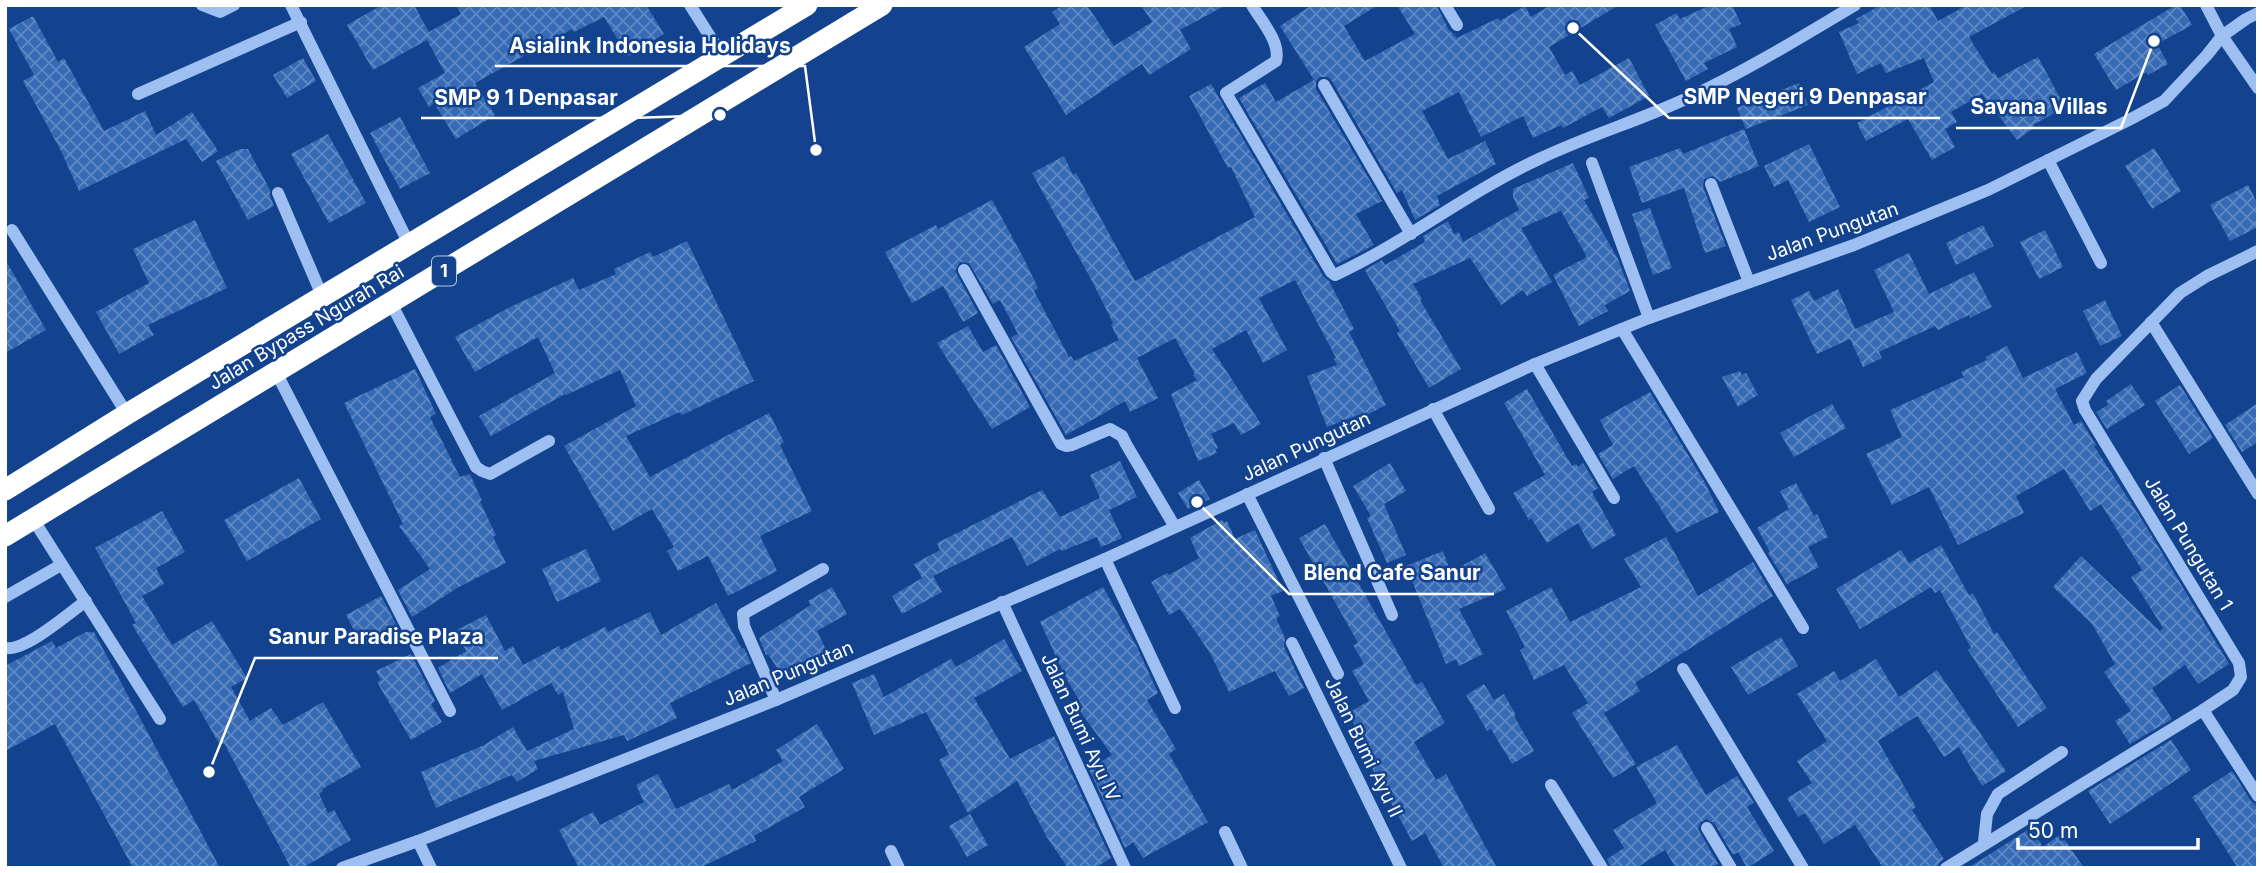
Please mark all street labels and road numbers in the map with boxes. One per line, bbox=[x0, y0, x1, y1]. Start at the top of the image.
street label: Jalan Pungutan bbox=[1763, 197, 1901, 266]
road number: 1 bbox=[432, 256, 456, 286]
street label: Jalan Bypass Ngurah Rai bbox=[205, 260, 408, 395]
street label: Jalan Pungutan bbox=[1238, 407, 1374, 486]
street label: Jalan Pungutan 1 bbox=[2140, 472, 2238, 614]
street label: Jalan Pungutan bbox=[720, 636, 857, 711]
street label: Jalan Bumi Ayu IV bbox=[1036, 649, 1125, 805]
street label: Jalan Bumi Ayu II bbox=[1320, 673, 1407, 821]

